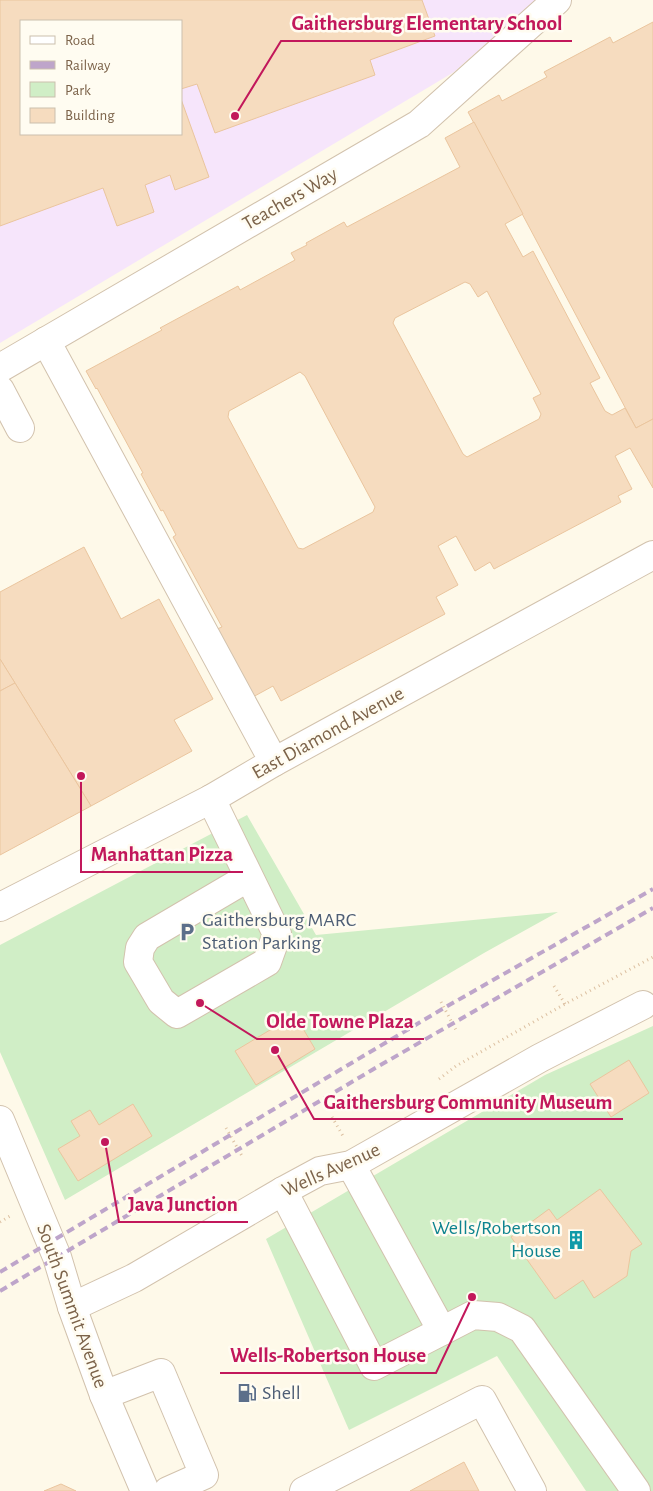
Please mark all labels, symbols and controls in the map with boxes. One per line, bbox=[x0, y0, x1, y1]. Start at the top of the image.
callout: Gaithersburg Elementary School bbox=[281, 5, 572, 41]
text: Gaithersburg Elementary School bbox=[291, 13, 563, 34]
legend bbox=[20, 20, 182, 135]
text: Road bbox=[65, 33, 95, 48]
text: Railway bbox=[65, 58, 111, 73]
text: Park bbox=[65, 83, 91, 98]
text: Building bbox=[65, 108, 115, 123]
street label: Teachers Way bbox=[239, 164, 341, 234]
street label: East Diamond Avenue bbox=[249, 683, 407, 783]
callout: Manhattan Pizza bbox=[81, 836, 243, 872]
text: Manhattan Pizza bbox=[91, 844, 233, 865]
place label: Gaithersburg MARC Station Parking bbox=[202, 910, 356, 953]
parking icon: Gaithersburg MARC Station Parking bbox=[176, 921, 198, 943]
callout: Olde Towne Plaza bbox=[257, 1003, 424, 1039]
text: Olde Towne Plaza bbox=[266, 1011, 414, 1032]
callout: Gaithersburg Community Museum bbox=[314, 1083, 623, 1119]
text: Gaithersburg Community Museum bbox=[324, 1092, 612, 1113]
street label: Wells Avenue bbox=[279, 1139, 383, 1201]
callout: Java Junction bbox=[119, 1186, 248, 1222]
text: Java Junction bbox=[128, 1194, 238, 1215]
place label: Wells/Robertson House bbox=[432, 1218, 561, 1261]
street label: South Summit Avenue bbox=[33, 1221, 111, 1391]
building icon: Wells/Robertson House bbox=[565, 1229, 587, 1251]
callout: Wells-Robertson House bbox=[220, 1337, 436, 1373]
text: Wells-Robertson House bbox=[230, 1345, 426, 1366]
fuel station icon: Shell bbox=[236, 1382, 258, 1404]
place label: Shell bbox=[262, 1383, 301, 1403]

